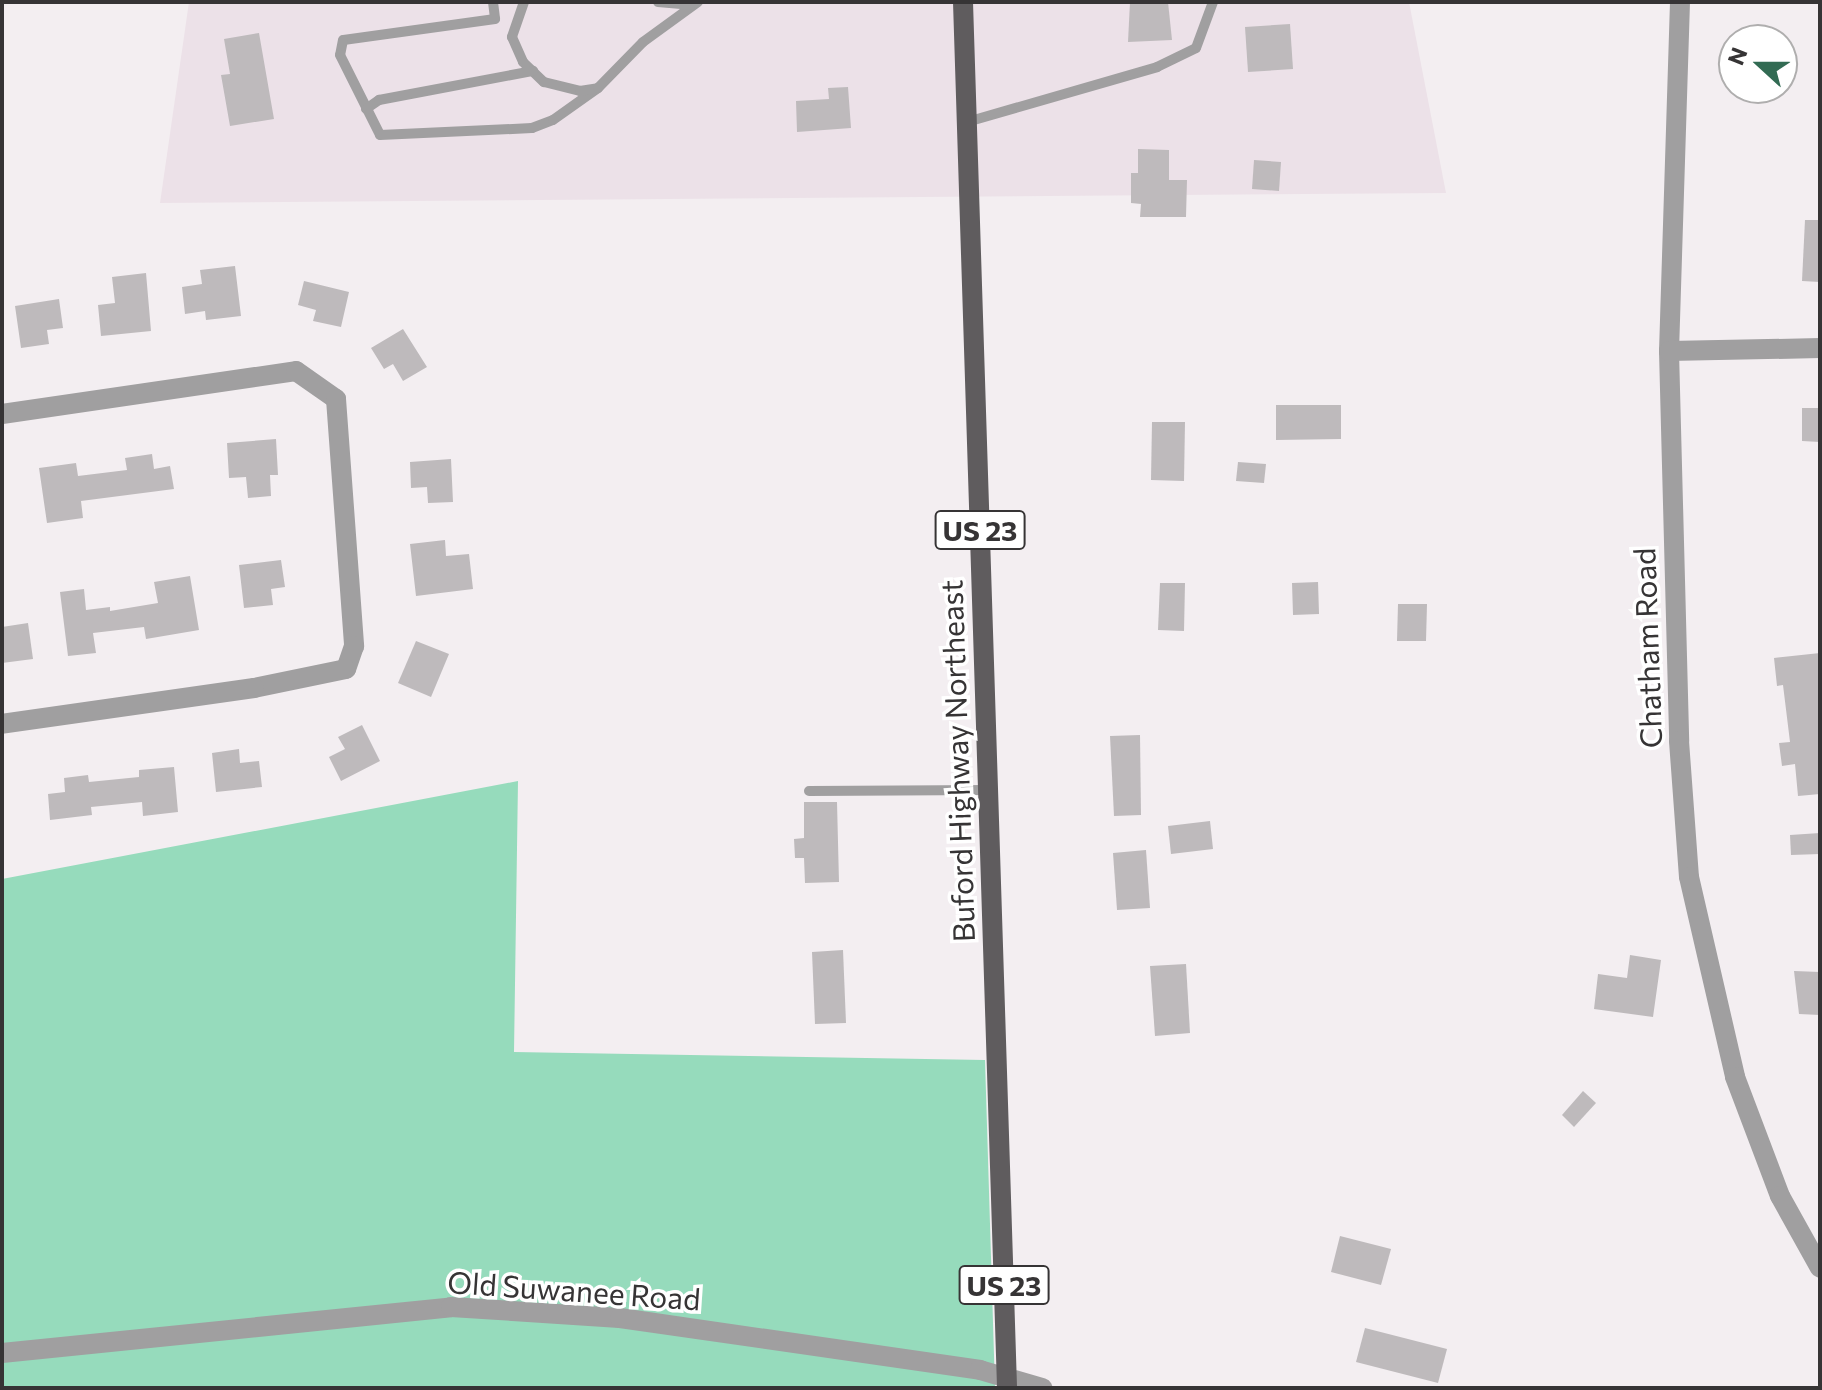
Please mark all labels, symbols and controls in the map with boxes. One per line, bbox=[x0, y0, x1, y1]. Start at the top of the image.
north arrow bbox=[1718, 24, 1798, 104]
text: N bbox=[1721, 43, 1753, 68]
road number: US 23 bbox=[934, 506, 1026, 554]
street label: Chatham Road bbox=[1626, 547, 1668, 749]
street label: Buford Highway Northeast bbox=[933, 579, 981, 943]
road number: US 23 bbox=[958, 1261, 1050, 1309]
street label: Old Suwanee Road bbox=[446, 1263, 702, 1317]

